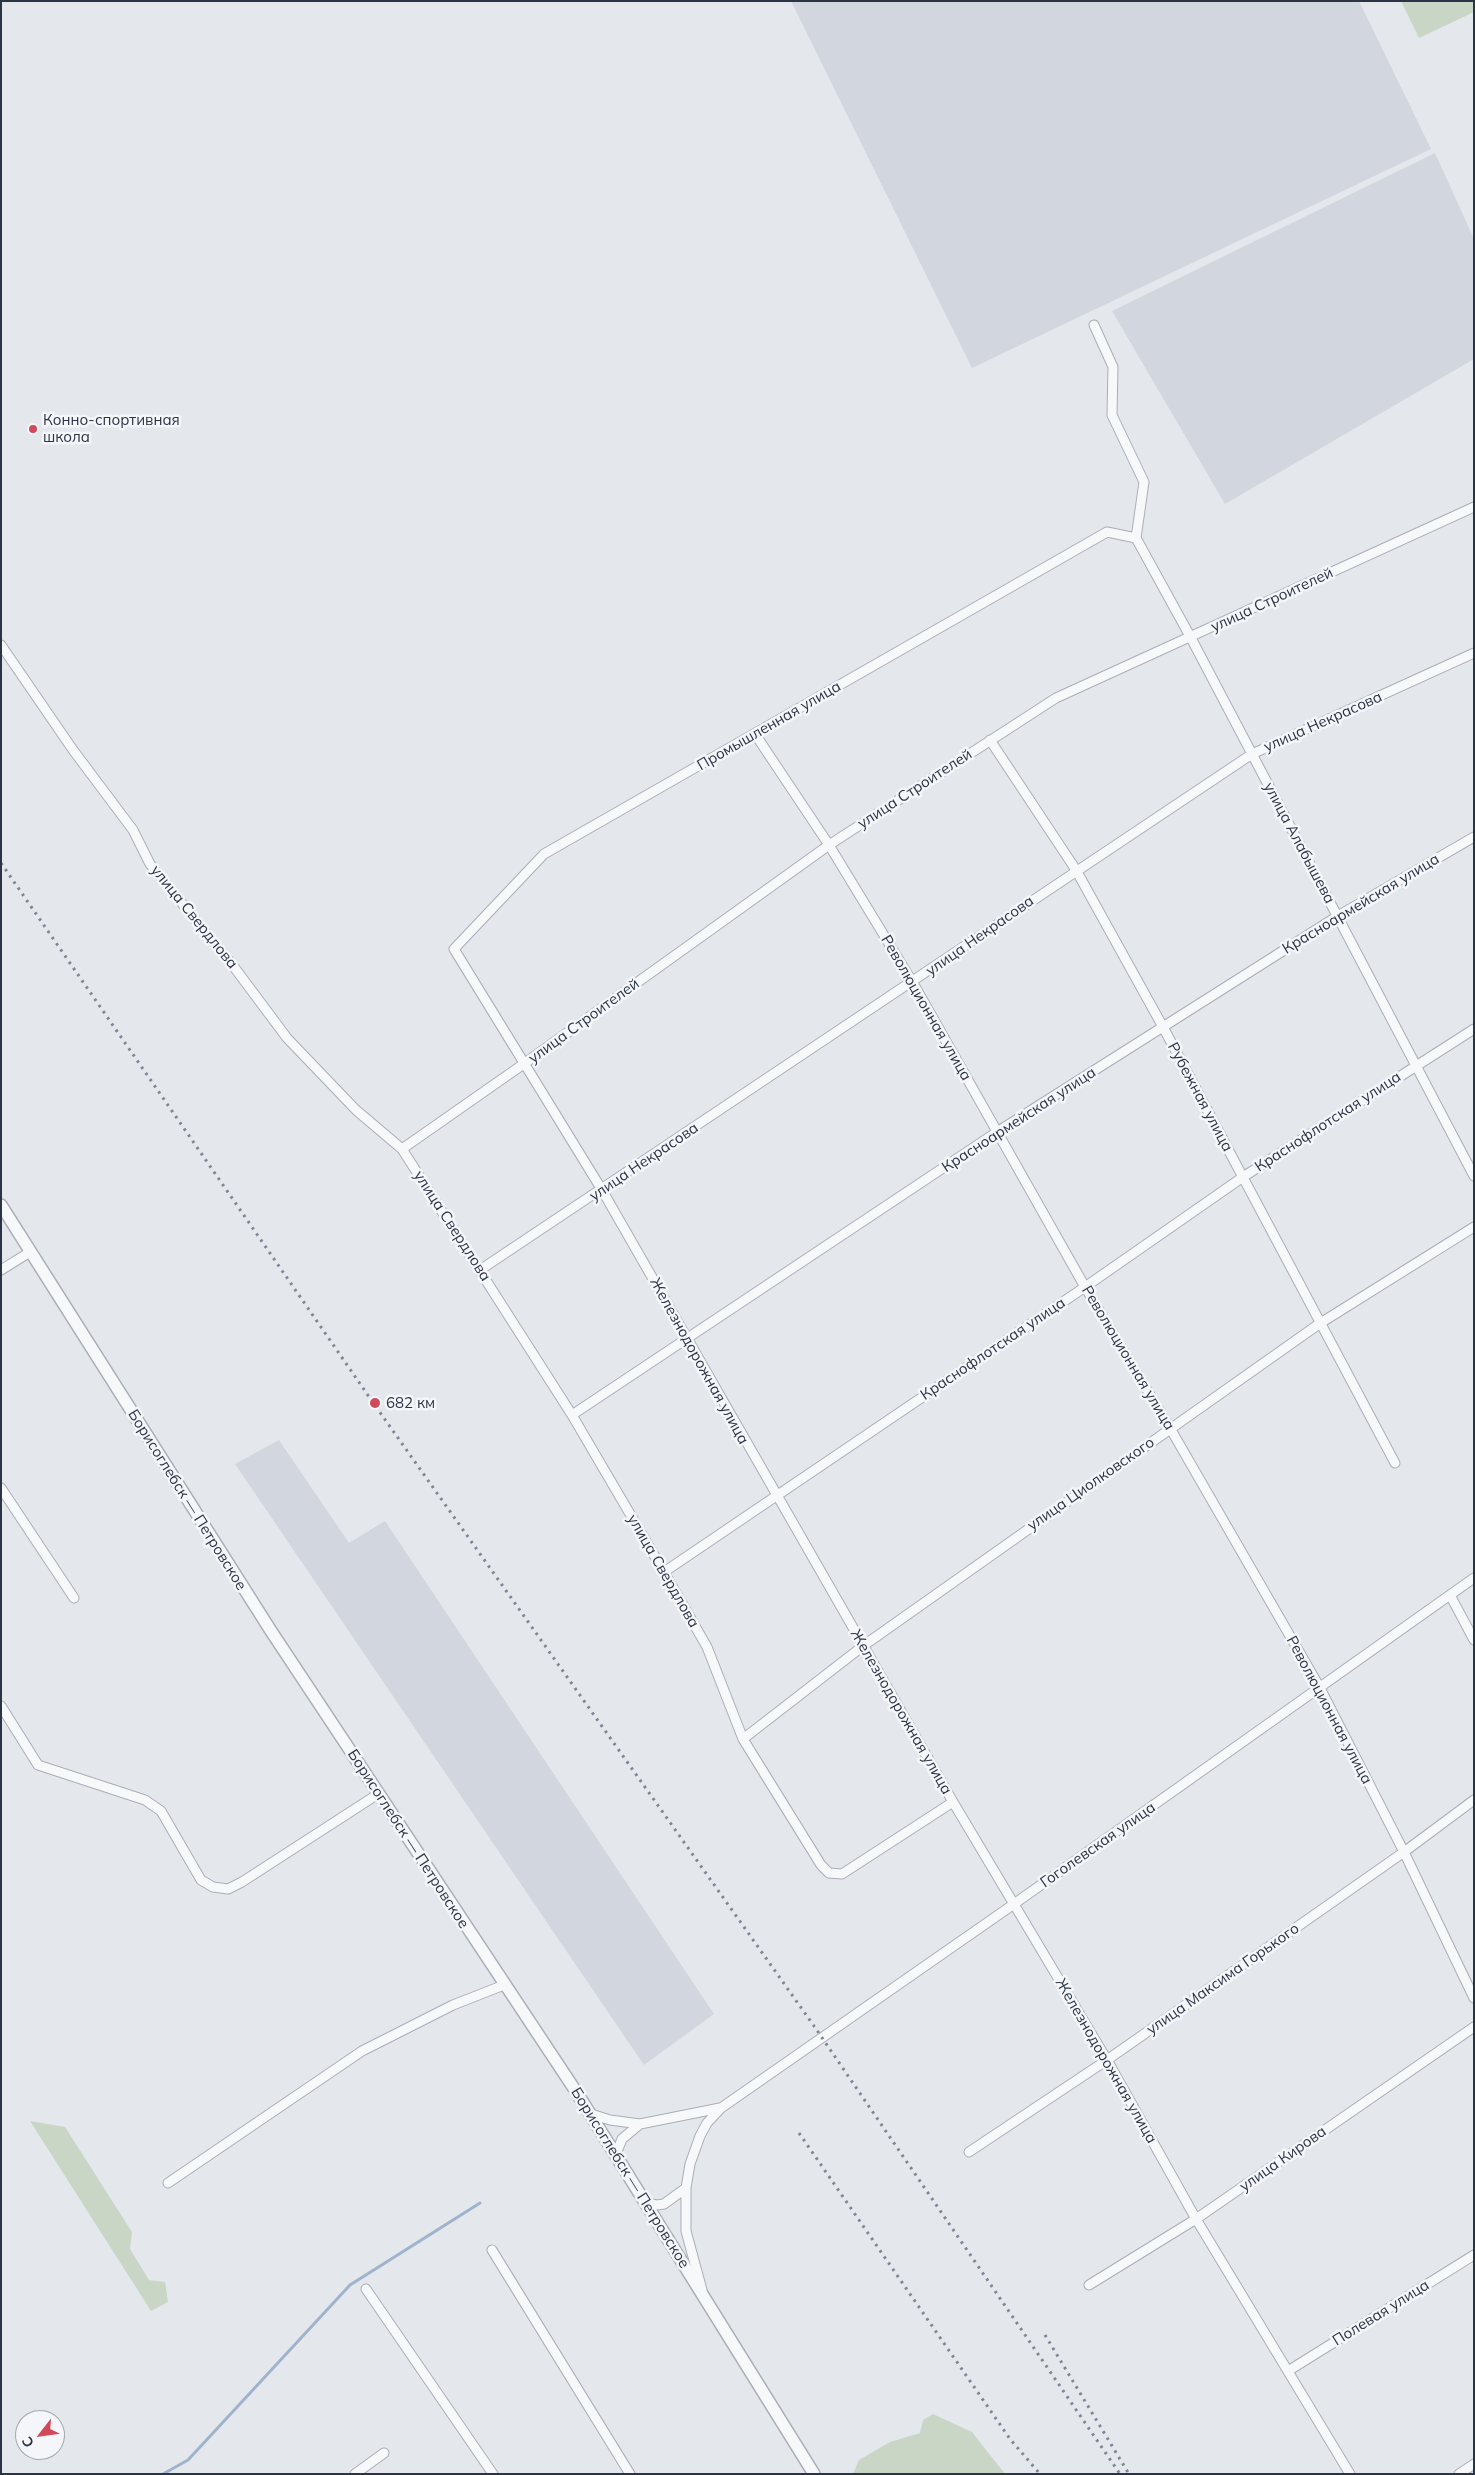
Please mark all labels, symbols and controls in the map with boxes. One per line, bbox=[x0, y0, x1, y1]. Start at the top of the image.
place label: Конно-спортивная школа bbox=[43, 411, 180, 446]
marker: Конно-спортивная школа bbox=[27, 423, 39, 435]
street label: улица Строителей bbox=[1208, 564, 1336, 636]
street label: Промышленная улица bbox=[694, 677, 844, 775]
street label: улица Некрасова bbox=[1261, 688, 1385, 756]
street label: улица Строителей bbox=[854, 745, 976, 833]
street label: улица Алабышева bbox=[1259, 779, 1339, 907]
street label: Красноармейская улица bbox=[1279, 850, 1443, 958]
street label: улица Свердлова bbox=[147, 862, 241, 972]
street label: улица Некрасова bbox=[923, 892, 1037, 980]
street label: Революционная улица bbox=[877, 932, 975, 1084]
street label: улица Строителей bbox=[525, 975, 643, 1067]
street label: Рубежная улица bbox=[1164, 1039, 1236, 1155]
street label: Красноармейская улица bbox=[939, 1064, 1099, 1176]
street label: Краснофлотская улица bbox=[1252, 1068, 1404, 1176]
street label: улица Некрасова bbox=[586, 1119, 702, 1205]
street label: улица Свердлова bbox=[410, 1167, 494, 1285]
street label: Железнодорожная улица bbox=[646, 1275, 752, 1447]
street label: Революционная улица bbox=[1078, 1283, 1178, 1433]
street label: Краснофлотская улица bbox=[917, 1294, 1069, 1404]
place label: 682 км bbox=[386, 1394, 435, 1412]
marker: 682 км bbox=[368, 1396, 382, 1410]
street label: Борисоглебск — Петровское bbox=[124, 1406, 250, 1594]
street label: улица Циолковского bbox=[1024, 1433, 1158, 1535]
street label: улица Свердлова bbox=[623, 1511, 703, 1631]
street label: Железнодорожная улица bbox=[846, 1626, 956, 1798]
street label: Революционная улица bbox=[1282, 1633, 1376, 1787]
street label: Борисоглебск — Петровское bbox=[343, 1746, 473, 1932]
street label: Гоголевская улица bbox=[1037, 1798, 1159, 1892]
street label: улица Максима Горького bbox=[1143, 1919, 1303, 2039]
street label: Железнодорожная улица bbox=[1051, 1975, 1161, 2147]
street label: Борисоглебск — Петровское bbox=[567, 2084, 693, 2272]
street label: улица Кирова bbox=[1236, 2122, 1330, 2196]
street label: Полевая улица bbox=[1329, 2276, 1433, 2350]
north arrow bbox=[15, 2410, 65, 2460]
text: С bbox=[18, 2433, 38, 2451]

